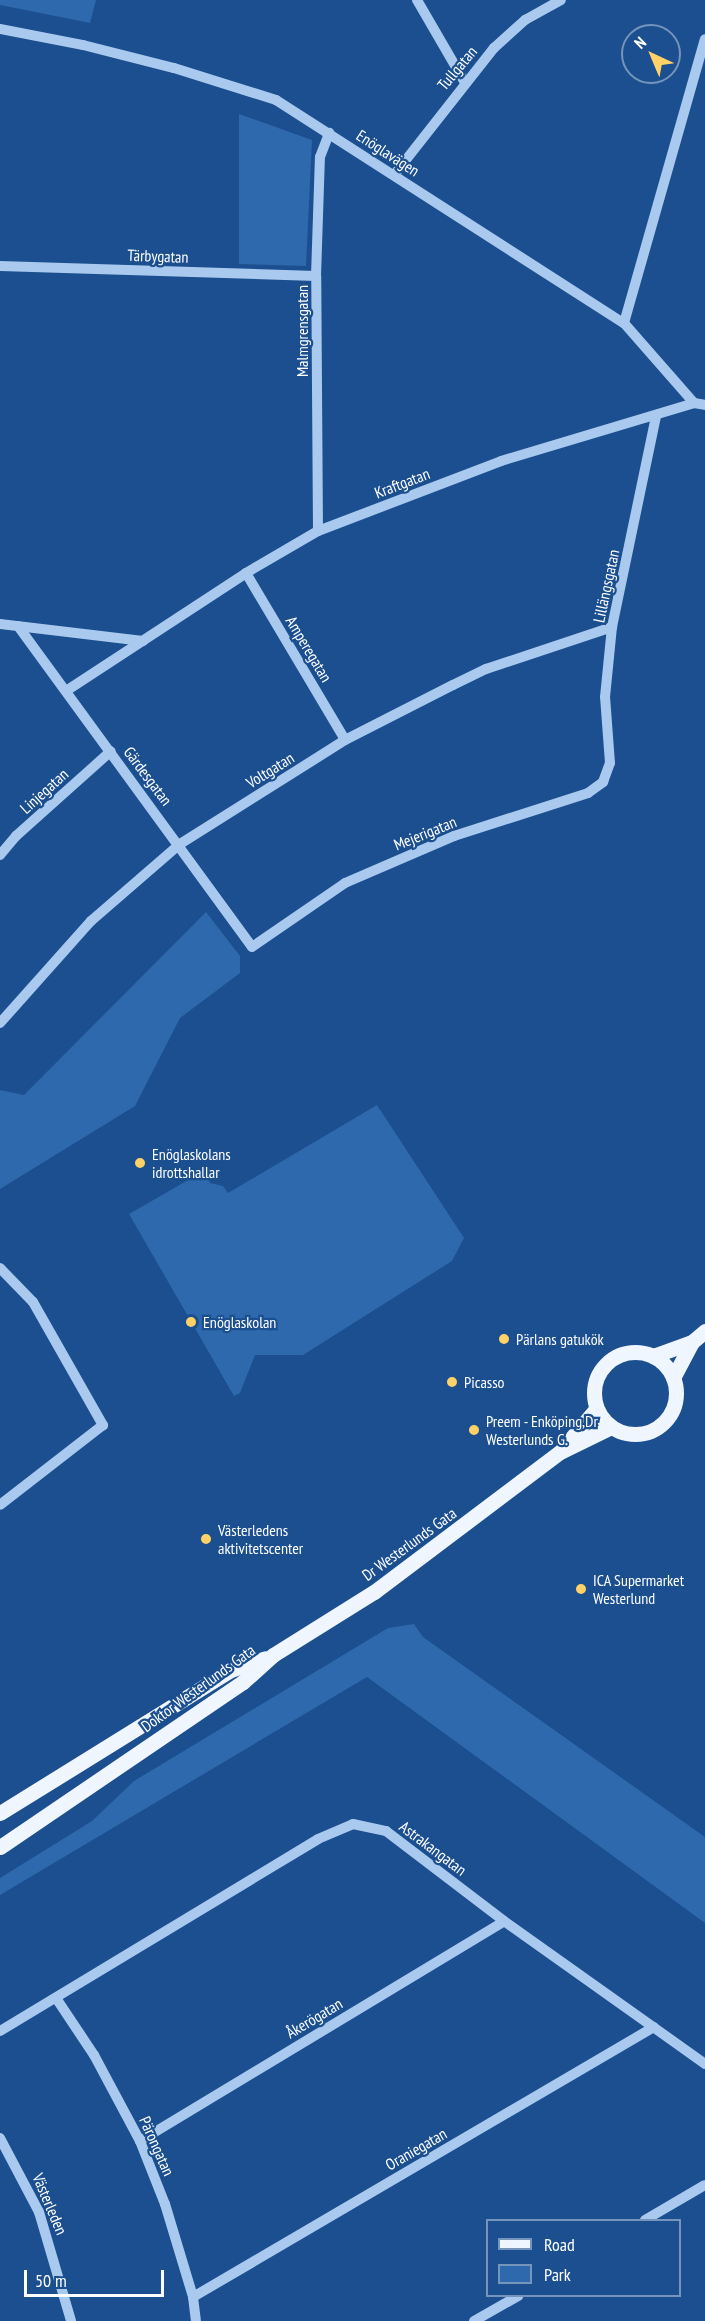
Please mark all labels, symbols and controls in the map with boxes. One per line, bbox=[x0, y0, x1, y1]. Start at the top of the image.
north arrow bbox=[621, 24, 681, 84]
text: N bbox=[630, 32, 650, 53]
street label: Tullgatan bbox=[433, 42, 481, 94]
street label: Enöglavägen bbox=[353, 126, 423, 180]
street label: Tärbygatan bbox=[127, 245, 189, 267]
street label: Malmgrensgatan bbox=[292, 285, 312, 377]
street label: Kraftgatan bbox=[372, 464, 432, 502]
street label: Lillängsgatan bbox=[589, 548, 623, 624]
street label: Amperegatan bbox=[282, 613, 336, 685]
street label: Gärdesgatan bbox=[120, 743, 176, 809]
street label: Voltgatan bbox=[243, 748, 297, 792]
street label: Linjegatan bbox=[16, 764, 72, 818]
street label: Mejerigatan bbox=[391, 812, 459, 854]
place label: Enöglaskolans idrottshallar bbox=[152, 1144, 231, 1182]
marker: Enöglaskolans idrottshallar bbox=[133, 1156, 147, 1170]
place label: Enöglaskolan bbox=[203, 1312, 276, 1332]
marker: Enöglaskolan bbox=[184, 1315, 198, 1329]
place label: Pärlans gatukök bbox=[516, 1329, 604, 1349]
marker: Pärlans gatukök bbox=[497, 1332, 511, 1346]
place label: Picasso bbox=[464, 1372, 505, 1392]
marker: Picasso bbox=[445, 1375, 459, 1389]
place label: Preem - Enköping,Dr Westerlunds G. bbox=[486, 1411, 599, 1449]
marker: Preem - Enköping,Dr Westerlunds G. bbox=[467, 1423, 481, 1437]
street label: Dr Westerlunds Gata bbox=[358, 1503, 460, 1585]
place label: Västerledens aktivitetscenter bbox=[218, 1520, 303, 1558]
marker: Västerledens aktivitetscenter bbox=[199, 1532, 213, 1546]
place label: ICA Supermarket Westerlund bbox=[593, 1570, 685, 1608]
marker: ICA Supermarket Westerlund bbox=[574, 1582, 588, 1596]
street label: Doktor Westerlunds Gata bbox=[137, 1640, 259, 1736]
street label: Astrakangatan bbox=[396, 1817, 470, 1879]
street label: Åkerögatan bbox=[282, 1994, 346, 2042]
street label: Pärongatan bbox=[135, 2113, 179, 2179]
street label: Oraniegatan bbox=[382, 2124, 450, 2174]
street label: Västerleden bbox=[29, 2170, 71, 2238]
legend bbox=[486, 2219, 681, 2297]
text: Road bbox=[544, 2233, 575, 2256]
scale bar bbox=[27, 2258, 166, 2296]
text: Park bbox=[544, 2263, 571, 2286]
text: 50 m bbox=[35, 2269, 67, 2292]

